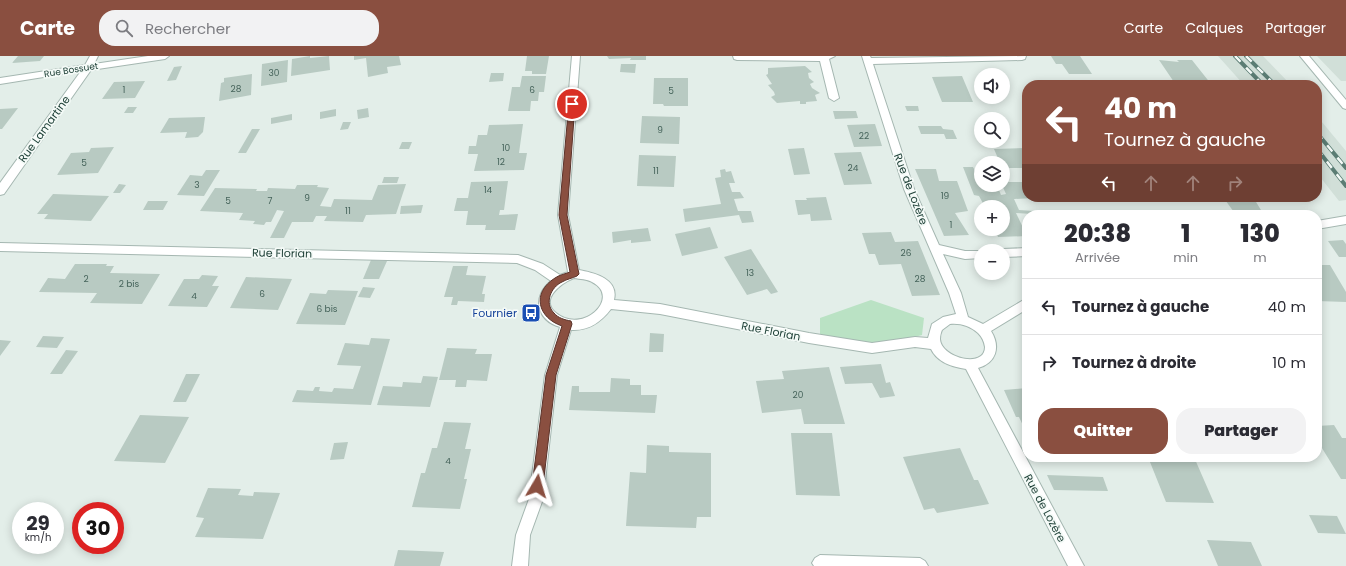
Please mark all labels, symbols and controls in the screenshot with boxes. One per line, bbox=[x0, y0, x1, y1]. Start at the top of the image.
search box bbox=[99, 10, 379, 46]
text: Carte bbox=[20, 15, 75, 42]
icon: search bbox=[113, 17, 135, 39]
text: Rechercher bbox=[145, 18, 231, 39]
text: Carte bbox=[1124, 18, 1163, 38]
text: Calques bbox=[1185, 18, 1243, 38]
text: Partager bbox=[1265, 18, 1326, 38]
street label: Rue Bossuet bbox=[43, 60, 99, 80]
house number: 30 bbox=[269, 67, 280, 79]
map controls bbox=[974, 68, 1010, 280]
button: sound bbox=[974, 68, 1010, 104]
house number: 28 bbox=[231, 83, 242, 95]
house number: 1 bbox=[123, 84, 126, 96]
house number: 6 bbox=[529, 84, 535, 96]
house number: 5 bbox=[668, 85, 674, 97]
pin bbox=[555, 87, 589, 121]
text: 40 m bbox=[1104, 89, 1177, 128]
street label: Rue Lamartine bbox=[14, 92, 74, 166]
icon: arrive bbox=[561, 93, 583, 115]
icon: left bbox=[1038, 96, 1090, 148]
button: search bbox=[974, 112, 1010, 148]
house number: 9 bbox=[657, 124, 663, 136]
text: Tournez à gauche bbox=[1104, 127, 1266, 152]
house number: 22 bbox=[859, 130, 869, 142]
house number: 10 bbox=[502, 142, 511, 154]
street label: Rue de Lozère bbox=[890, 151, 932, 227]
house number: 12 bbox=[497, 156, 505, 168]
button: layers bbox=[974, 156, 1010, 192]
house number: 5 bbox=[81, 157, 87, 169]
house number: 24 bbox=[848, 162, 859, 174]
house number: 11 bbox=[653, 165, 659, 177]
icon: left bbox=[1098, 172, 1120, 194]
icon: ahead bbox=[1140, 172, 1162, 194]
icon: ahead bbox=[1182, 172, 1204, 194]
icon: right bbox=[1224, 172, 1246, 194]
house number: 3 bbox=[194, 179, 200, 191]
house number: 14 bbox=[484, 184, 493, 196]
house number: 19 bbox=[941, 190, 950, 202]
house number: 9 bbox=[304, 192, 310, 204]
house number: 5 bbox=[225, 195, 231, 207]
house number: 7 bbox=[268, 195, 273, 207]
button: + bbox=[974, 200, 1010, 236]
house number: 11 bbox=[345, 205, 351, 217]
text: 20:38 bbox=[1064, 217, 1131, 250]
text: 1 bbox=[1181, 217, 1190, 250]
text: 130 bbox=[1240, 217, 1280, 250]
house number: 1 bbox=[950, 219, 953, 231]
street label: Rue Florian bbox=[252, 244, 312, 262]
button: − bbox=[974, 244, 1010, 280]
house number: 26 bbox=[901, 247, 912, 259]
text: Arrivée bbox=[1075, 248, 1120, 267]
text: min bbox=[1173, 248, 1198, 267]
text: m bbox=[1253, 248, 1267, 267]
house number: 13 bbox=[746, 267, 754, 279]
house number: 2 bbox=[83, 273, 89, 285]
house number: 28 bbox=[915, 273, 926, 285]
house number: 2 bis bbox=[119, 278, 140, 290]
house number: 6 bbox=[259, 288, 265, 300]
house number: 4 bbox=[191, 290, 197, 302]
icon: left bbox=[1038, 296, 1060, 318]
text: Tournez à gauche bbox=[1072, 296, 1209, 317]
text: 40 m bbox=[1268, 296, 1306, 317]
bus stop icon: Fournier bbox=[520, 302, 542, 324]
house number: 6 bis bbox=[316, 303, 338, 315]
place label: Fournier bbox=[473, 305, 517, 321]
street label: Rue Florian bbox=[740, 317, 802, 345]
icon: right bbox=[1038, 352, 1060, 374]
text: Tournez à droite bbox=[1072, 352, 1196, 373]
text: 10 m bbox=[1272, 352, 1306, 373]
house number: 20 bbox=[793, 389, 804, 401]
button: Quitter bbox=[1038, 408, 1168, 454]
button: Partager bbox=[1176, 408, 1306, 454]
house number: 4 bbox=[445, 455, 451, 467]
position arrow bbox=[516, 465, 558, 507]
street label: Rue de Lozère bbox=[1020, 471, 1070, 545]
speed limit sign: 30 bbox=[72, 502, 124, 554]
text: 29 bbox=[26, 509, 50, 537]
text: km/h bbox=[25, 530, 51, 545]

